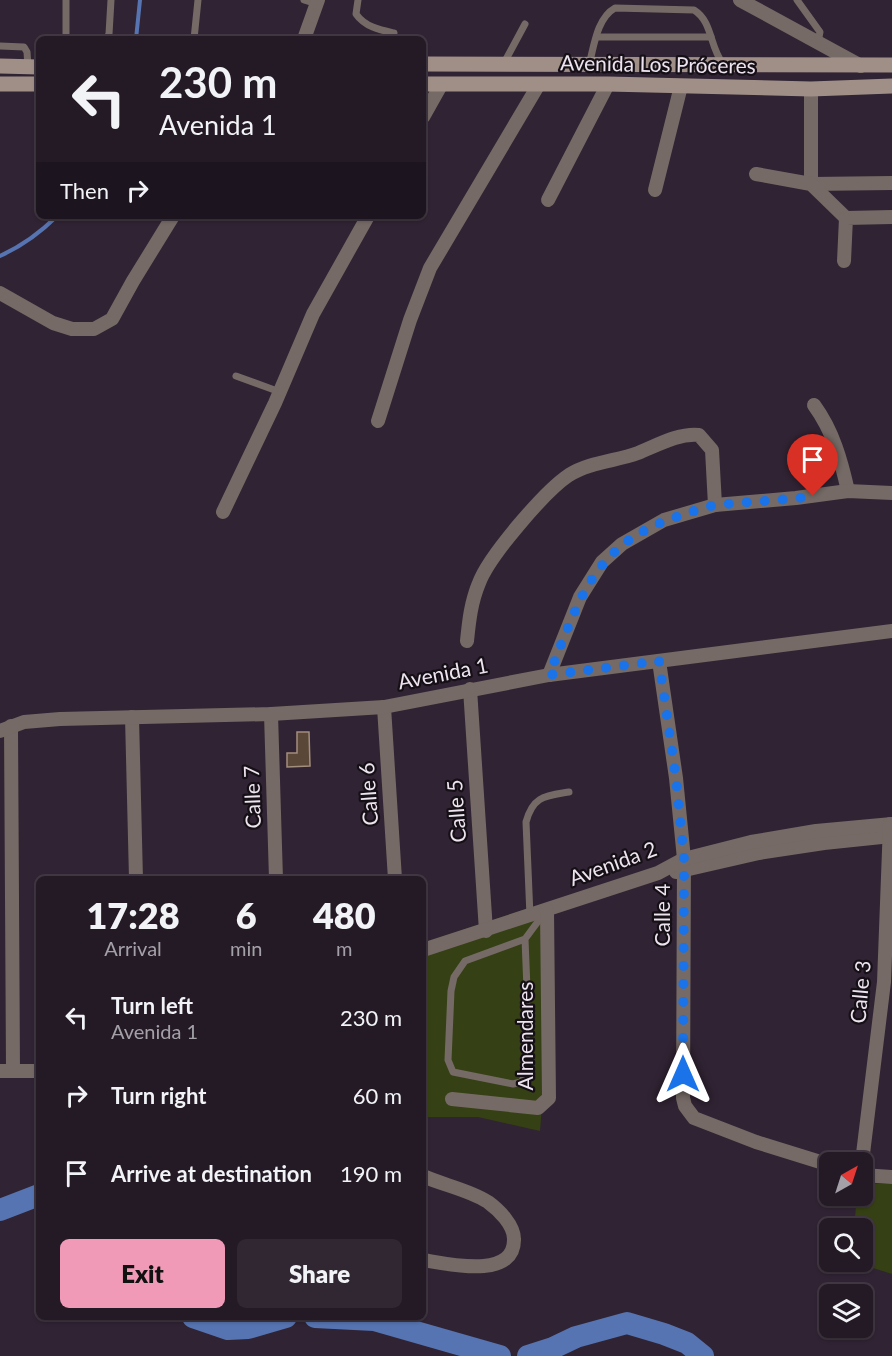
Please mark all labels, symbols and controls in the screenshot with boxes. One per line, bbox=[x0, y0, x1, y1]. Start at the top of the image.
street label: Avenida Los Próceres bbox=[560, 49, 756, 78]
text: 230 m bbox=[159, 57, 277, 107]
icon: left bbox=[60, 60, 138, 138]
text: Avenida 1 bbox=[159, 108, 277, 141]
icon: right bbox=[121, 174, 154, 207]
text: Then bbox=[60, 177, 109, 204]
pin bbox=[787, 434, 838, 496]
icon: arrive bbox=[796, 443, 829, 476]
street label: Avenida 1 bbox=[395, 652, 490, 694]
street label: Calle 6 bbox=[353, 762, 382, 826]
street label: Calle 7 bbox=[238, 765, 265, 829]
street label: Calle 5 bbox=[441, 779, 470, 843]
street label: Avenida 2 bbox=[565, 835, 660, 890]
street label: Calle 4 bbox=[649, 883, 674, 947]
text: 17:28 bbox=[86, 893, 180, 937]
text: 6 bbox=[236, 893, 257, 937]
text: 480 bbox=[313, 893, 376, 937]
text: Arrival bbox=[104, 936, 162, 960]
text: min bbox=[230, 936, 262, 960]
text: m bbox=[336, 936, 352, 960]
street label: Calle 3 bbox=[844, 959, 875, 1024]
street label: Almendares bbox=[512, 982, 537, 1090]
text: Turn left bbox=[111, 992, 193, 1019]
icon: left bbox=[60, 1001, 93, 1034]
text: 230 m bbox=[340, 1004, 402, 1031]
text: Avenida 1 bbox=[111, 1019, 198, 1043]
position arrow bbox=[651, 1042, 715, 1106]
icon: right bbox=[60, 1079, 93, 1112]
text: Turn right bbox=[111, 1082, 206, 1109]
text: 60 m bbox=[353, 1082, 402, 1109]
north arrow bbox=[819, 1152, 873, 1206]
map controls bbox=[819, 1152, 873, 1338]
icon: arrive bbox=[60, 1157, 93, 1190]
text: Arrive at destination bbox=[111, 1160, 312, 1187]
text: 190 m bbox=[340, 1160, 402, 1187]
button: search bbox=[819, 1218, 873, 1272]
button: Exit bbox=[60, 1239, 225, 1308]
button: Share bbox=[237, 1239, 402, 1308]
button: layers bbox=[819, 1284, 873, 1338]

